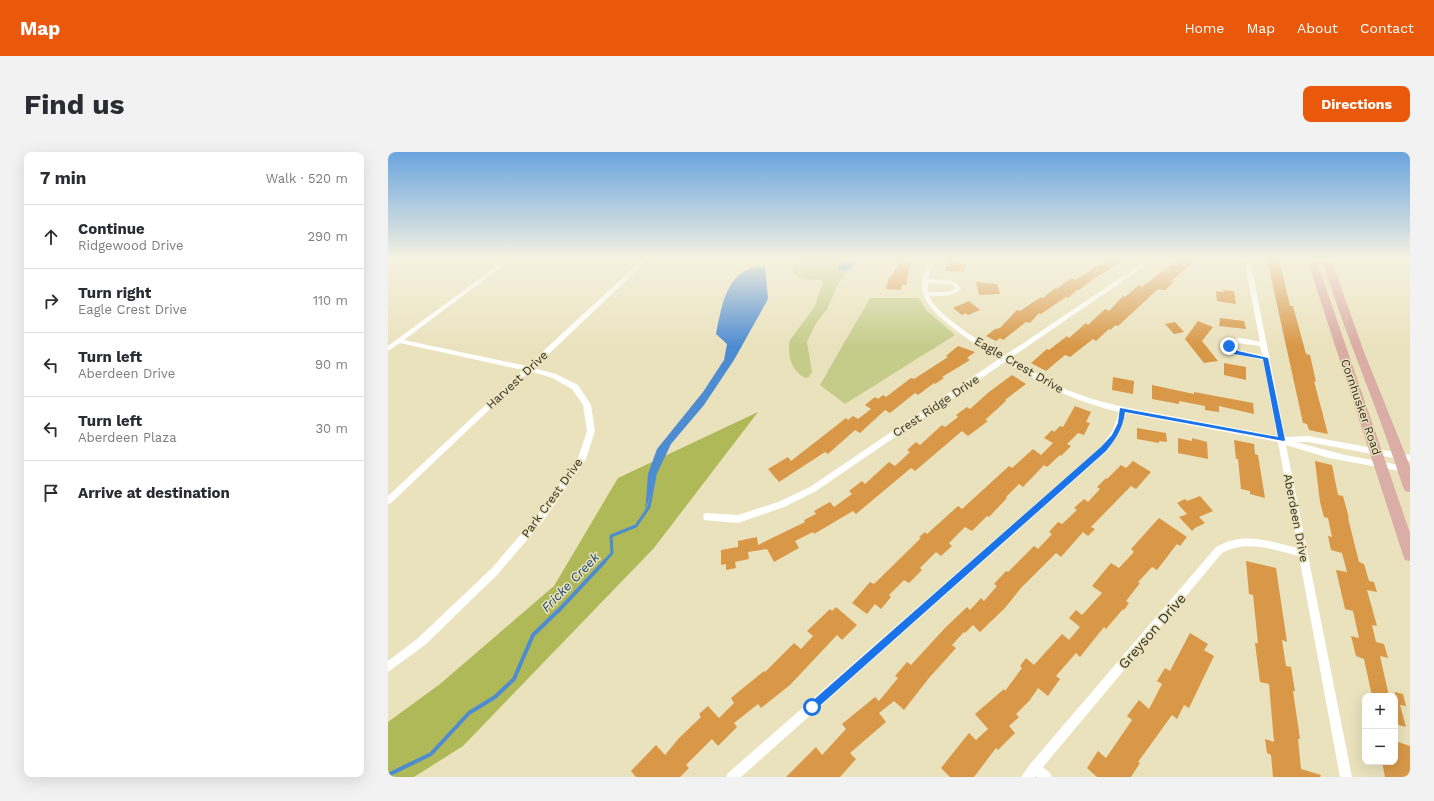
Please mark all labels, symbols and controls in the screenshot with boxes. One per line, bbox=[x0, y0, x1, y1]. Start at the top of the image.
text: Map bbox=[20, 17, 60, 40]
text: Home bbox=[1184, 20, 1224, 36]
text: Map bbox=[1246, 20, 1275, 36]
text: About bbox=[1297, 20, 1338, 36]
text: Contact bbox=[1360, 20, 1414, 36]
button: Directions bbox=[1303, 86, 1410, 122]
text: Find us bbox=[24, 88, 124, 121]
text: 7 min bbox=[40, 168, 86, 188]
text: Walk · 520 m bbox=[266, 171, 348, 186]
text: Continue bbox=[78, 220, 145, 238]
icon: ahead bbox=[40, 226, 62, 248]
text: 290 m bbox=[307, 229, 348, 244]
text: Ridgewood Drive bbox=[78, 238, 184, 253]
text: Turn right bbox=[78, 284, 151, 302]
icon: right bbox=[40, 290, 62, 312]
text: 110 m bbox=[313, 293, 348, 308]
text: Eagle Crest Drive bbox=[78, 302, 187, 317]
street label: Eagle Crest Drive bbox=[972, 334, 1066, 396]
route end bbox=[1220, 337, 1238, 355]
text: Turn left bbox=[78, 348, 142, 366]
street label: Harvest Drive bbox=[483, 348, 551, 412]
icon: left bbox=[40, 354, 62, 376]
text: 90 m bbox=[315, 357, 348, 372]
street label: Cornhusker Road bbox=[1338, 357, 1384, 457]
text: Aberdeen Drive bbox=[78, 366, 175, 381]
street label: Crest Ridge Drive bbox=[890, 372, 982, 440]
text: Turn left bbox=[78, 412, 142, 430]
icon: left bbox=[40, 418, 62, 440]
text: 30 m bbox=[316, 421, 348, 436]
text: Aberdeen Plaza bbox=[78, 430, 177, 445]
street label: Park Crest Drive bbox=[518, 455, 586, 540]
street label: Aberdeen Drive bbox=[1281, 473, 1311, 563]
icon: arrive bbox=[40, 482, 62, 504]
text: Arrive at destination bbox=[78, 484, 230, 502]
water label: Fricke Creek bbox=[538, 549, 603, 615]
street label: Greyson Drive bbox=[1115, 590, 1189, 672]
map controls bbox=[1362, 693, 1398, 765]
button: + bbox=[1362, 693, 1398, 729]
route start bbox=[803, 698, 821, 716]
button: − bbox=[1362, 729, 1398, 765]

